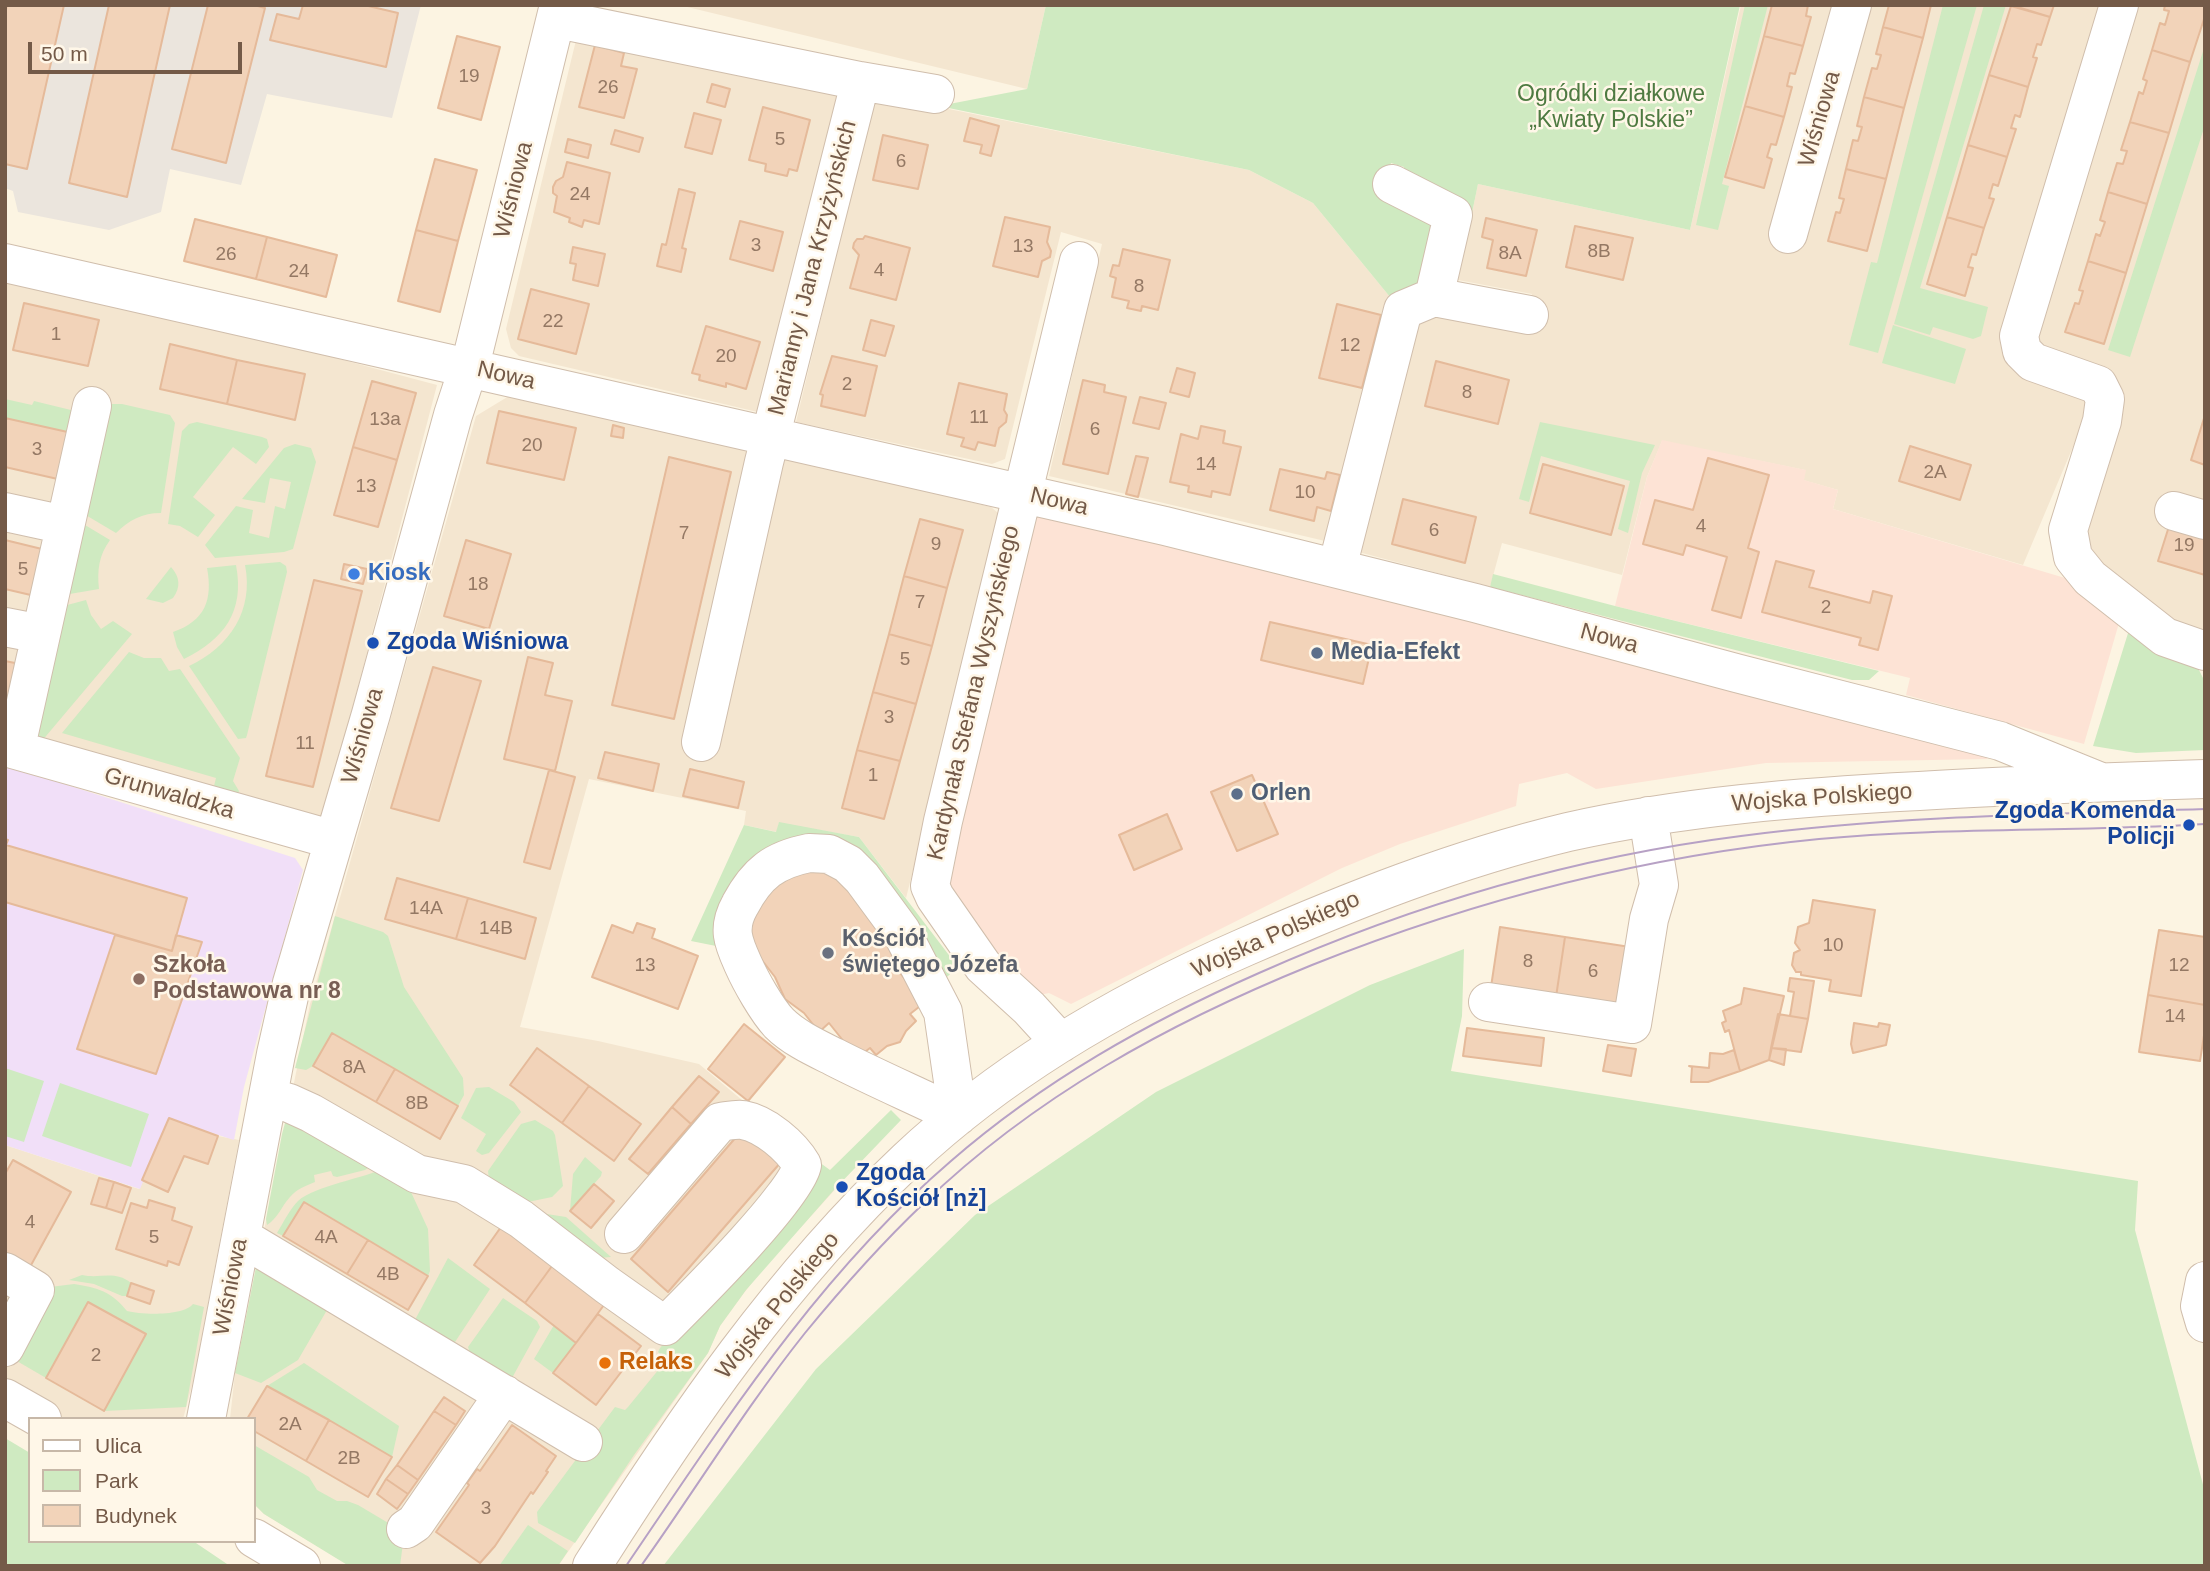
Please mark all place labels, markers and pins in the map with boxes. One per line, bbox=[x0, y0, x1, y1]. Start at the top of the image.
place label: Kiosk bbox=[368, 560, 431, 588]
marker: Kiosk bbox=[346, 566, 362, 582]
place label: Zgoda Wiśniowa bbox=[387, 629, 568, 657]
marker: Zgoda Wiśniowa bbox=[365, 635, 381, 651]
place label: Media-Efekt bbox=[1331, 639, 1460, 667]
marker: Media-Efekt bbox=[1309, 645, 1325, 661]
place label: Orlen bbox=[1251, 780, 1311, 808]
marker: Orlen bbox=[1229, 786, 1245, 802]
place label: Zgoda Komenda Policji bbox=[1995, 798, 2175, 852]
marker: Zgoda Komenda Policji bbox=[2181, 817, 2197, 833]
place label: Kościół świętego Józefa bbox=[842, 926, 1018, 980]
marker: Kościół świętego Józefa bbox=[820, 945, 836, 961]
place label: Szkoła Podstawowa nr 8 bbox=[153, 952, 341, 1006]
marker: Szkoła Podstawowa nr 8 bbox=[131, 971, 147, 987]
place label: Zgoda Kościół [nż] bbox=[856, 1160, 986, 1214]
marker: Zgoda Kościół [nż] bbox=[834, 1179, 850, 1195]
place label: Relaks bbox=[619, 1349, 693, 1377]
marker: Relaks bbox=[597, 1355, 613, 1371]

